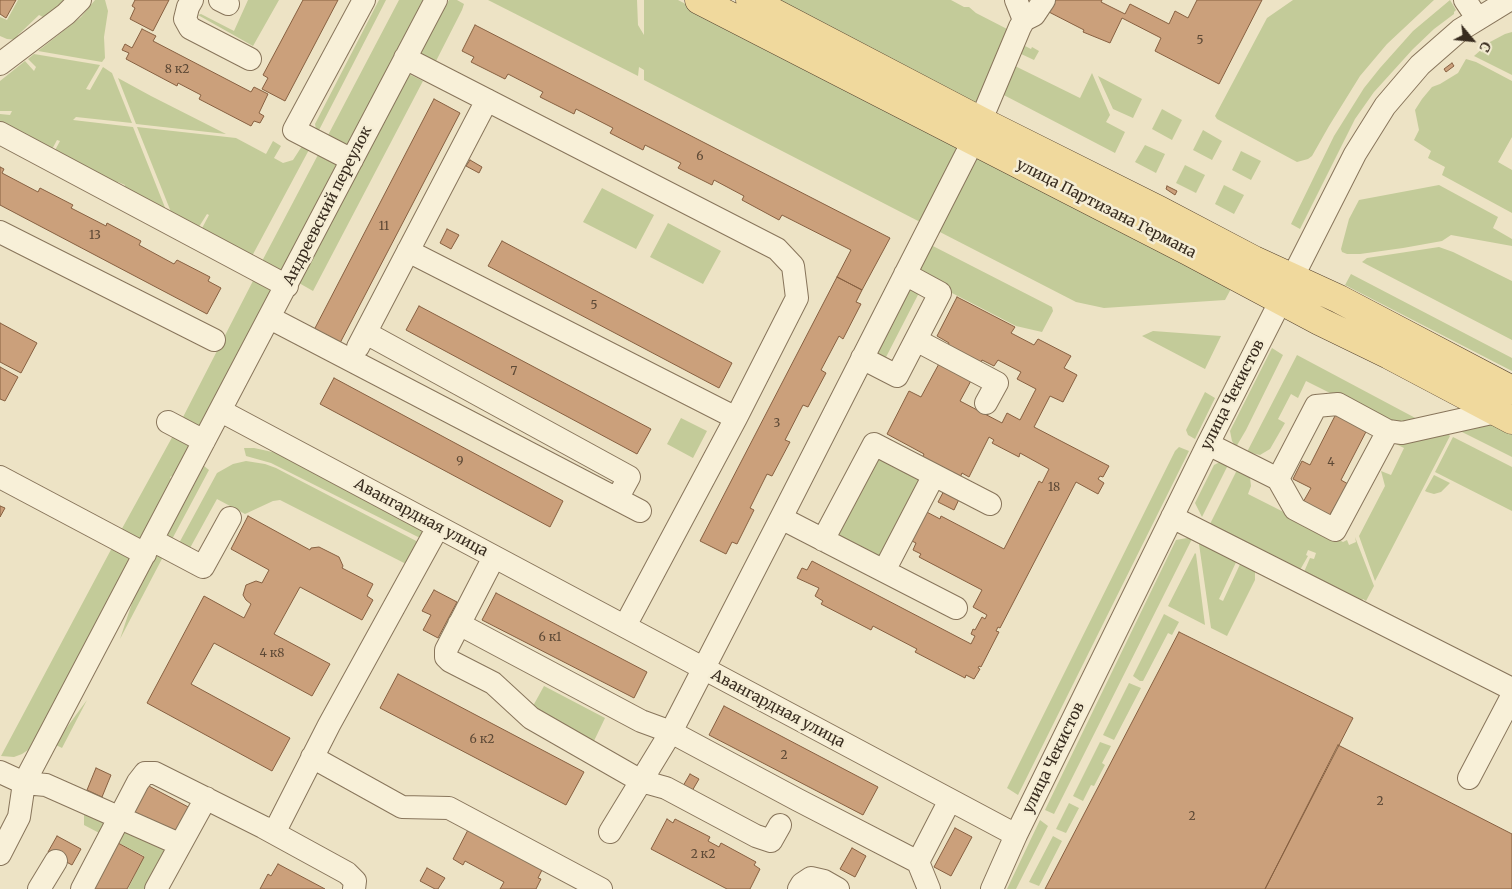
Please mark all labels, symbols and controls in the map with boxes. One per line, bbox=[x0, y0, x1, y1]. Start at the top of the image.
north arrow bbox=[1447, 15, 1497, 65]
house number: 5 bbox=[1196, 34, 1204, 48]
text: С bbox=[1475, 39, 1495, 55]
house number: 8 к2 bbox=[165, 63, 189, 77]
street label: Андреевский переулок bbox=[280, 123, 376, 289]
house number: 6 bbox=[696, 150, 704, 164]
street label: улица Партизана Германа bbox=[1013, 156, 1199, 262]
house number: 11 bbox=[379, 220, 389, 234]
house number: 13 bbox=[89, 229, 101, 243]
house number: 5 bbox=[590, 299, 598, 313]
street label: улица Чекистов bbox=[1197, 337, 1269, 453]
house number: 7 bbox=[511, 365, 517, 379]
house number: 3 bbox=[774, 417, 780, 431]
house number: 9 bbox=[456, 455, 464, 469]
house number: 4 bbox=[1327, 456, 1335, 470]
street label: Авангардная улица bbox=[351, 475, 491, 561]
house number: 18 bbox=[1048, 481, 1060, 495]
house number: 6 к1 bbox=[539, 631, 561, 645]
house number: 4 к8 bbox=[260, 647, 284, 661]
street label: Авангардная улица bbox=[708, 666, 848, 752]
street label: улица Чекистов bbox=[1019, 699, 1089, 817]
house number: 6 к2 bbox=[470, 733, 494, 747]
house number: 2 bbox=[780, 749, 788, 763]
house number: 2 bbox=[1376, 795, 1384, 809]
house number: 2 bbox=[1188, 810, 1196, 824]
house number: 2 к2 bbox=[691, 848, 715, 862]

